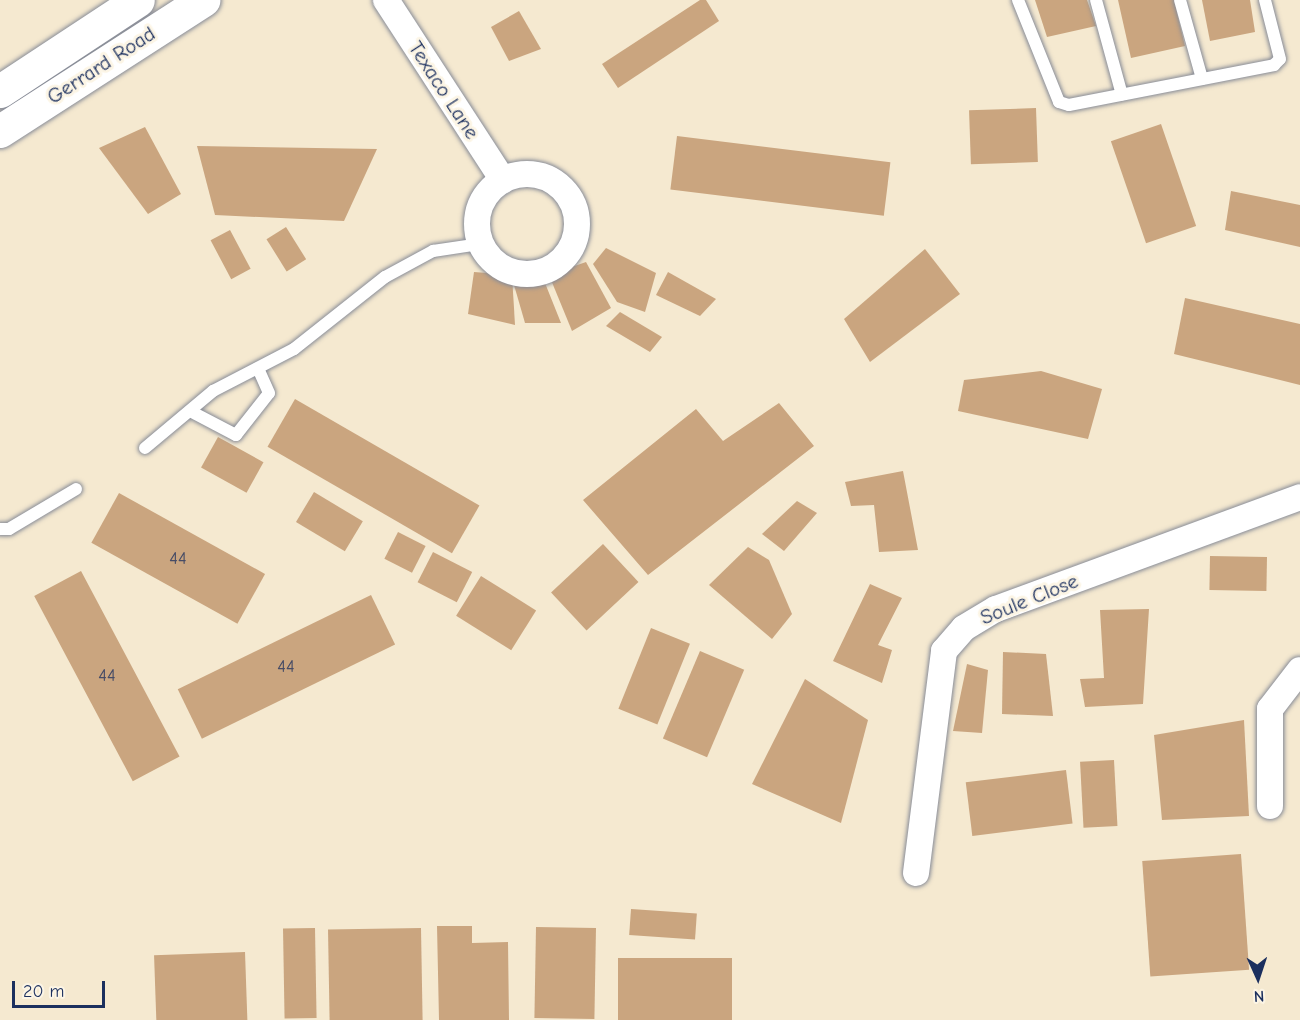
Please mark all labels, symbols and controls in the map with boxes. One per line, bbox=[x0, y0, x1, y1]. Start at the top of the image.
street label: Gerrard Road bbox=[42, 21, 160, 109]
street label: Texaco Lane bbox=[403, 36, 485, 144]
house number: 44 bbox=[169, 548, 187, 570]
street label: Soule Close bbox=[976, 568, 1082, 630]
house number: 44 bbox=[277, 656, 295, 678]
house number: 44 bbox=[98, 665, 116, 687]
north arrow bbox=[1228, 948, 1288, 1008]
scale bar bbox=[15, 969, 108, 1007]
text: 20 m bbox=[23, 981, 64, 1002]
text: N bbox=[1253, 987, 1265, 1005]

